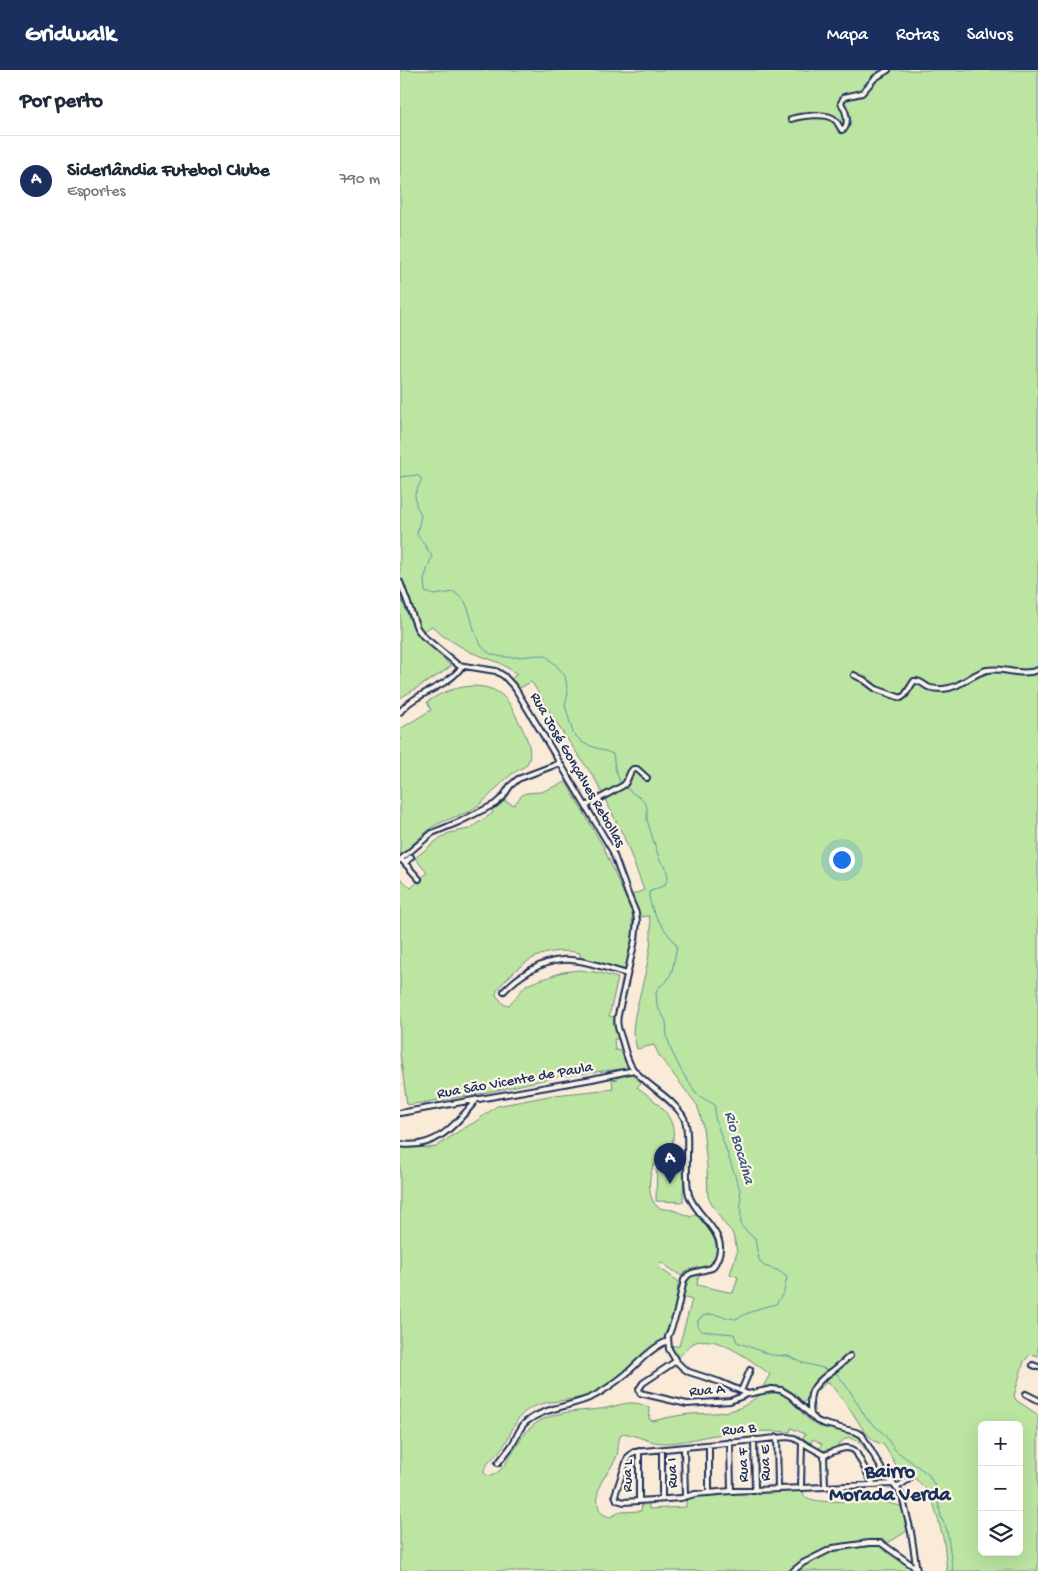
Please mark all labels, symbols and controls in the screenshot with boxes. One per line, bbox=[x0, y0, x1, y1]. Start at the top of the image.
text: Gridwalk bbox=[25, 21, 116, 50]
text: Mapa bbox=[827, 25, 868, 46]
text: Rotas bbox=[896, 25, 939, 46]
text: Salvos bbox=[967, 25, 1013, 46]
text: Por perto bbox=[20, 90, 103, 115]
text: Siderlândia Futebol Clube bbox=[67, 160, 270, 183]
text: A bbox=[31, 171, 41, 190]
text: 790 m bbox=[339, 171, 380, 190]
text: Esportes bbox=[67, 183, 125, 202]
street label: Rua José Gonçalves Rebollas bbox=[525, 689, 629, 851]
your location bbox=[829, 847, 855, 873]
street label: Rua São Vicente de Paula bbox=[436, 1058, 595, 1104]
water label: Rio Bocaína bbox=[719, 1109, 758, 1188]
pin: A bbox=[654, 1143, 686, 1184]
street label: Rua A bbox=[688, 1380, 727, 1402]
street label: Rua B bbox=[721, 1419, 757, 1441]
map controls bbox=[978, 1421, 1023, 1556]
button: + bbox=[978, 1421, 1023, 1466]
street label: Rua E bbox=[757, 1444, 775, 1481]
street label: Rua F bbox=[735, 1446, 753, 1482]
street label: Rua I bbox=[663, 1457, 683, 1489]
street label: Rua L bbox=[619, 1459, 637, 1492]
district label: Bairro Morada Verda bbox=[829, 1462, 952, 1508]
button: − bbox=[978, 1466, 1023, 1511]
button: layers bbox=[978, 1511, 1023, 1556]

